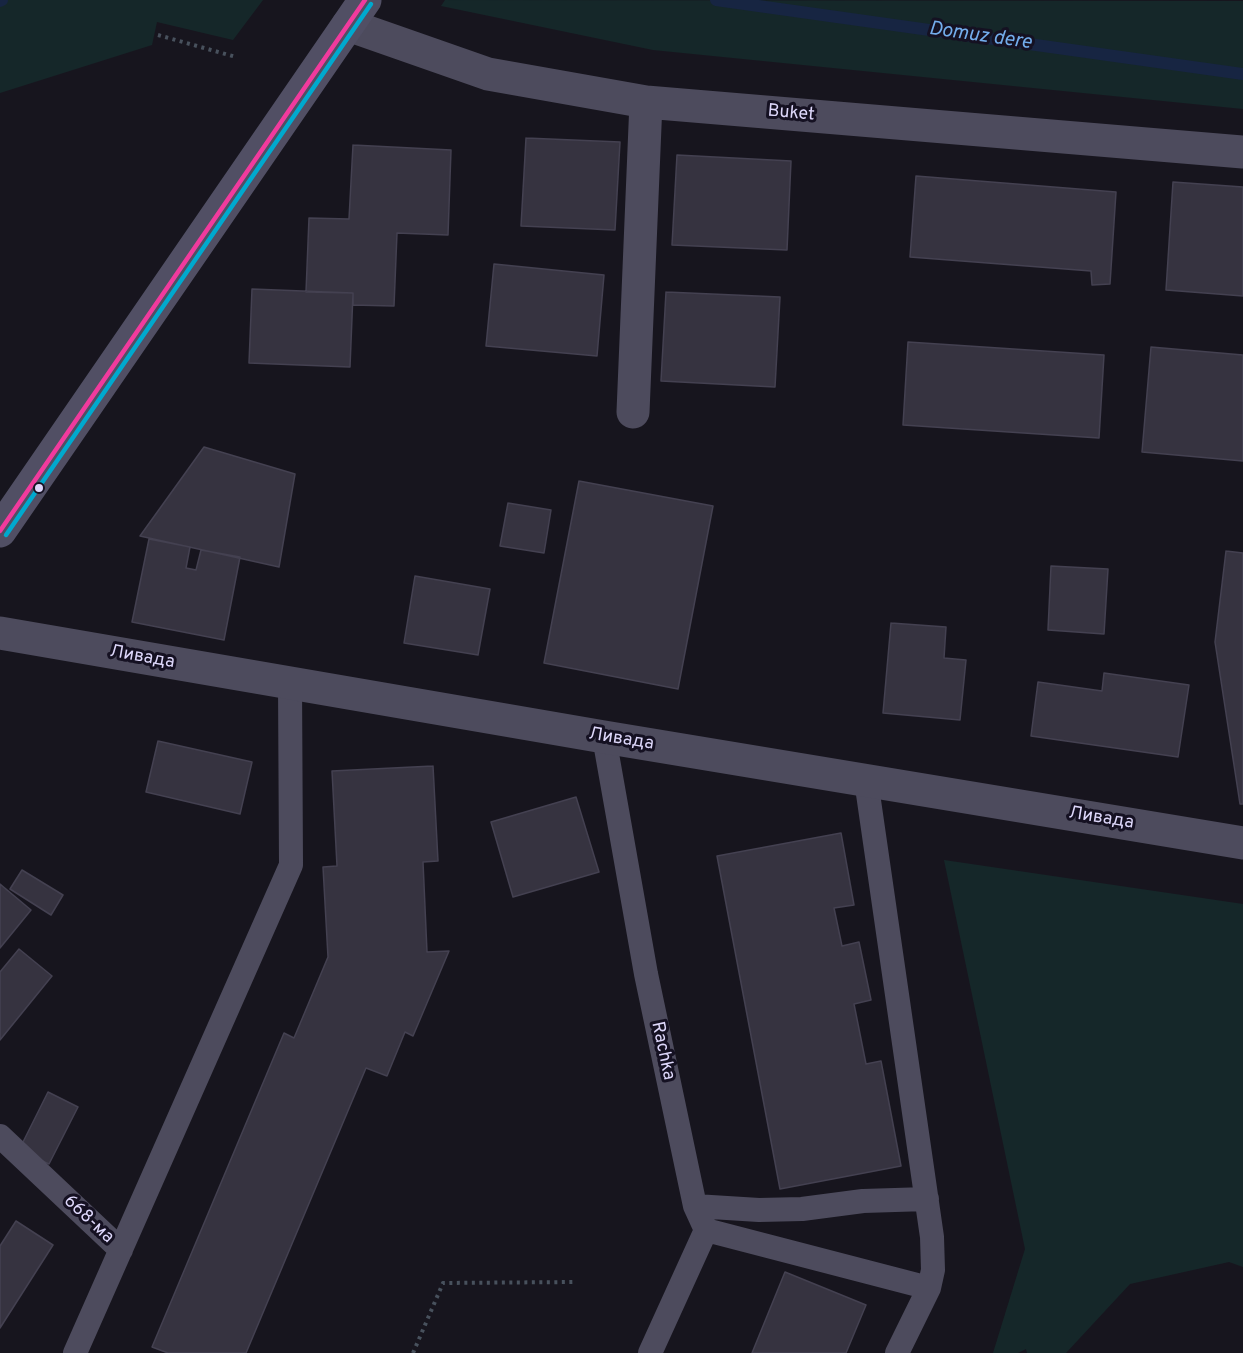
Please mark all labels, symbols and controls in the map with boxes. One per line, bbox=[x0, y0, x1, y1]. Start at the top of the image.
water label: Domuz dere bbox=[927, 18, 1033, 56]
street label: Buket bbox=[767, 101, 815, 127]
unlabelled marker bbox=[33, 482, 45, 494]
street label: Ливада bbox=[108, 642, 176, 674]
street label: Ливада bbox=[587, 724, 655, 756]
street label: Ливада bbox=[1067, 803, 1135, 835]
street label: Rachka bbox=[645, 1020, 679, 1082]
street label: 668-ма bbox=[58, 1191, 118, 1249]

